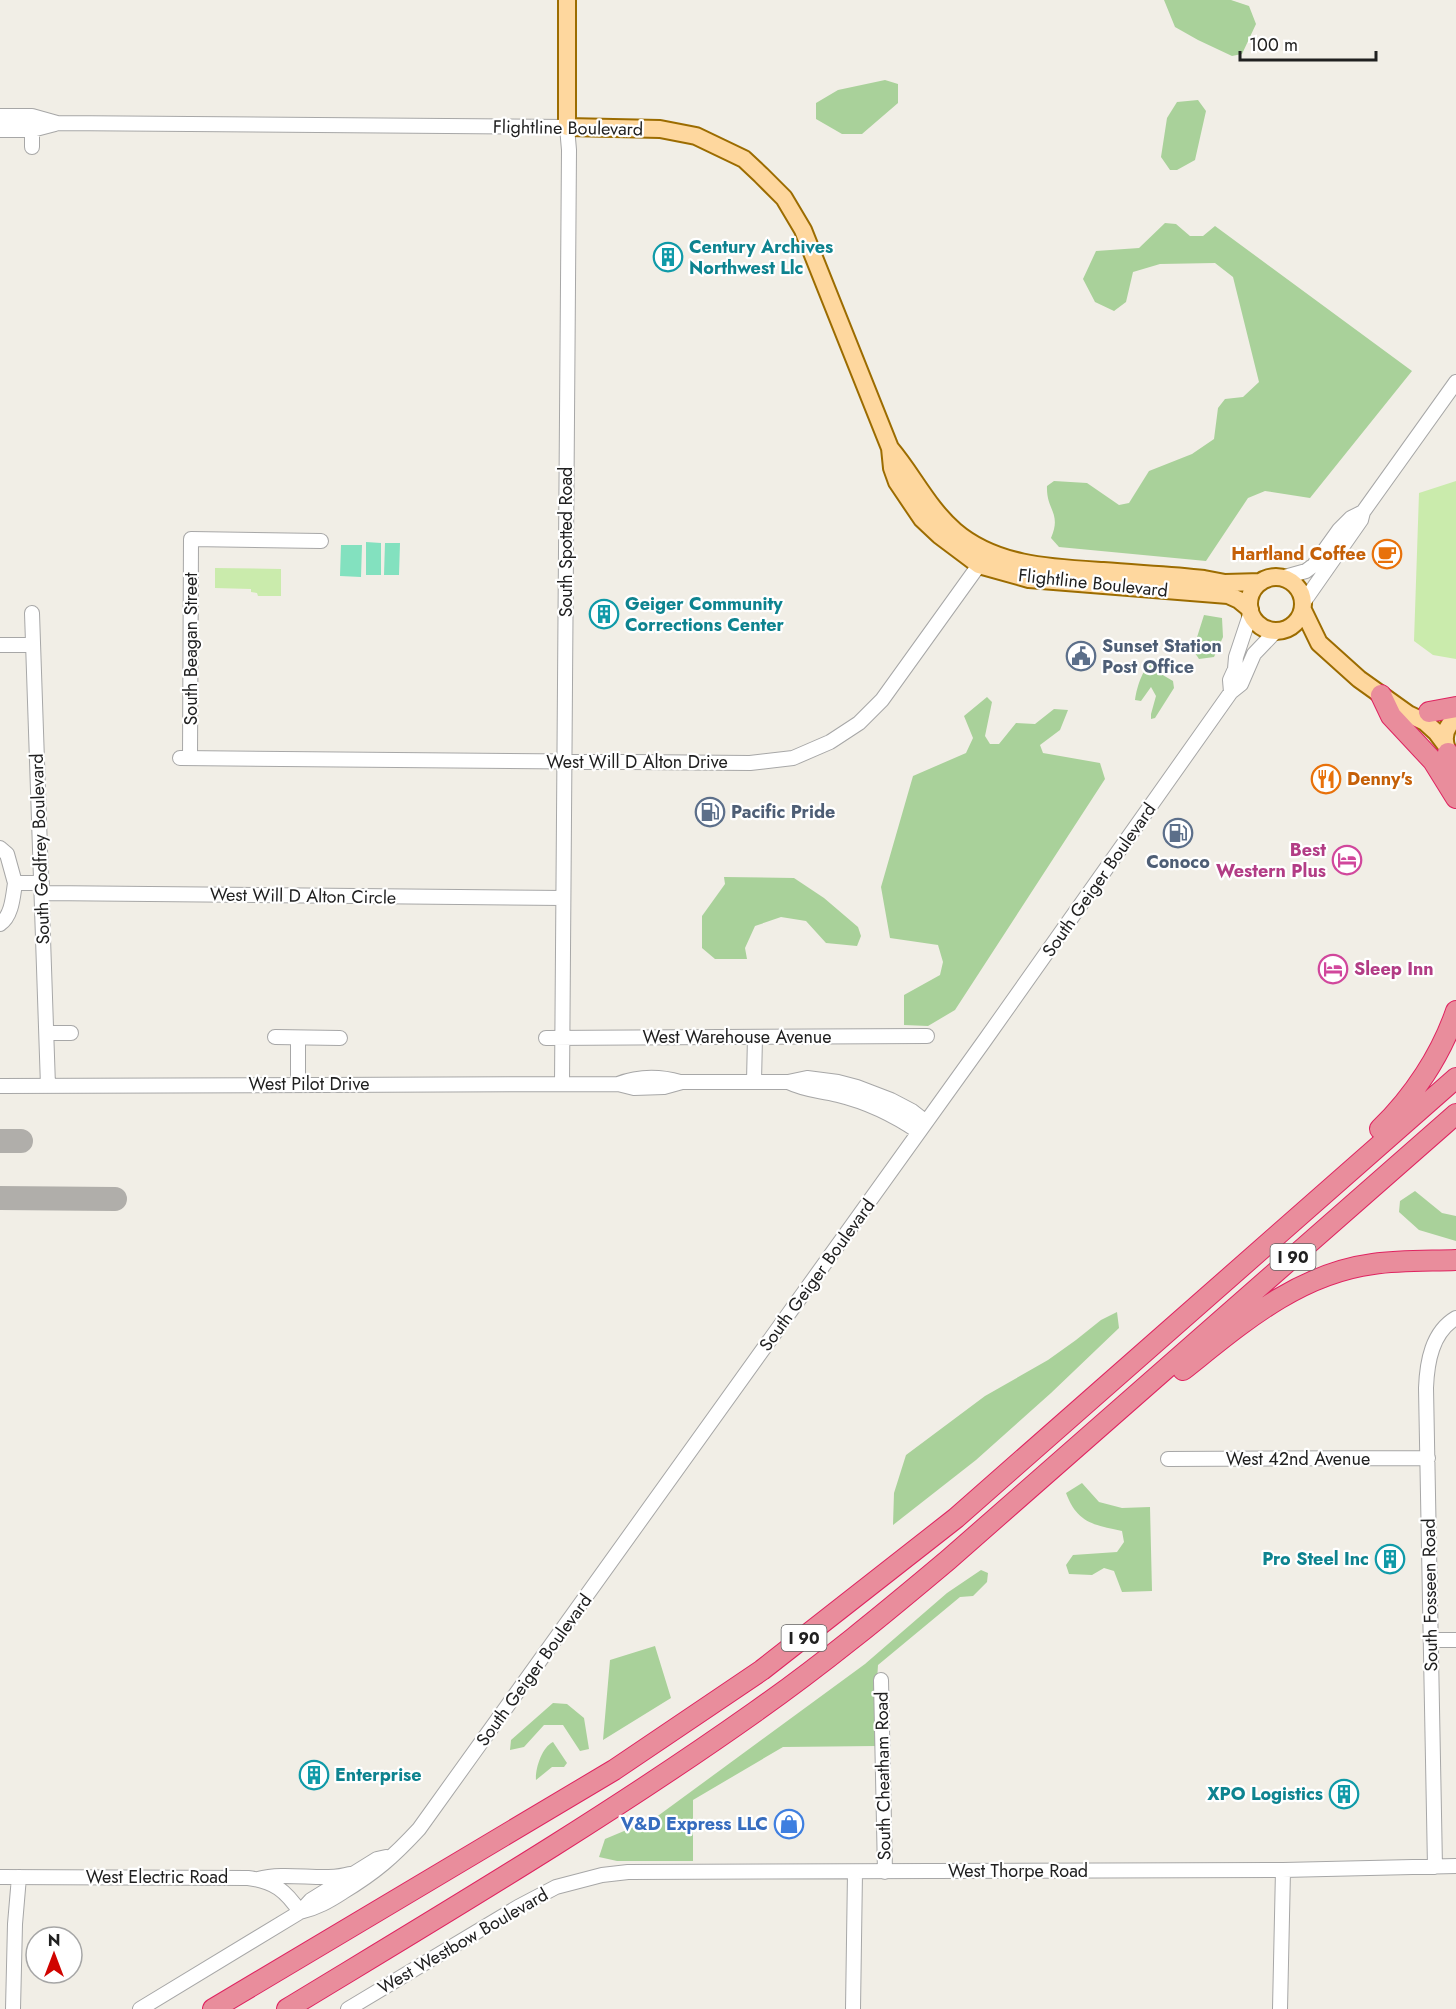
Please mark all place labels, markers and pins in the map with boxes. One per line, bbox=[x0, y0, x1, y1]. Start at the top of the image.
place label: Century Archives Northwest Llc bbox=[689, 234, 833, 281]
building icon: Century Archives Northwest Llc bbox=[652, 241, 684, 273]
cafe icon: Hartland Coffee bbox=[1371, 538, 1403, 570]
place label: Hartland Coffee bbox=[1231, 541, 1366, 567]
place label: Geiger Community Corrections Center bbox=[625, 591, 785, 638]
building icon: Geiger Community Corrections Center bbox=[588, 598, 620, 630]
place label: Sunset Station Post Office bbox=[1102, 633, 1222, 680]
public building icon: Sunset Station Post Office bbox=[1065, 640, 1097, 672]
restaurant icon: Denny's bbox=[1310, 763, 1342, 795]
place label: Denny's bbox=[1347, 766, 1412, 792]
fuel station icon: Pacific Pride bbox=[694, 796, 726, 828]
place label: Pacific Pride bbox=[731, 799, 835, 825]
fuel station icon: Conoco bbox=[1162, 817, 1194, 849]
place label: Best Western Plus bbox=[1216, 837, 1326, 884]
hotel icon: Best Western Plus bbox=[1331, 844, 1363, 876]
place label: Conoco bbox=[1146, 849, 1210, 875]
hotel icon: Sleep Inn bbox=[1317, 953, 1349, 985]
place label: Sleep Inn bbox=[1354, 956, 1434, 982]
building icon: Pro Steel Inc bbox=[1374, 1543, 1406, 1575]
place label: Pro Steel Inc bbox=[1262, 1546, 1369, 1572]
building icon: Enterprise bbox=[298, 1759, 330, 1791]
place label: Enterprise bbox=[335, 1762, 422, 1788]
building icon: XPO Logistics bbox=[1328, 1778, 1360, 1810]
place label: XPO Logistics bbox=[1207, 1781, 1323, 1807]
shop icon: V&D Express LLC bbox=[773, 1808, 805, 1840]
place label: V&D Express LLC bbox=[620, 1811, 768, 1837]

